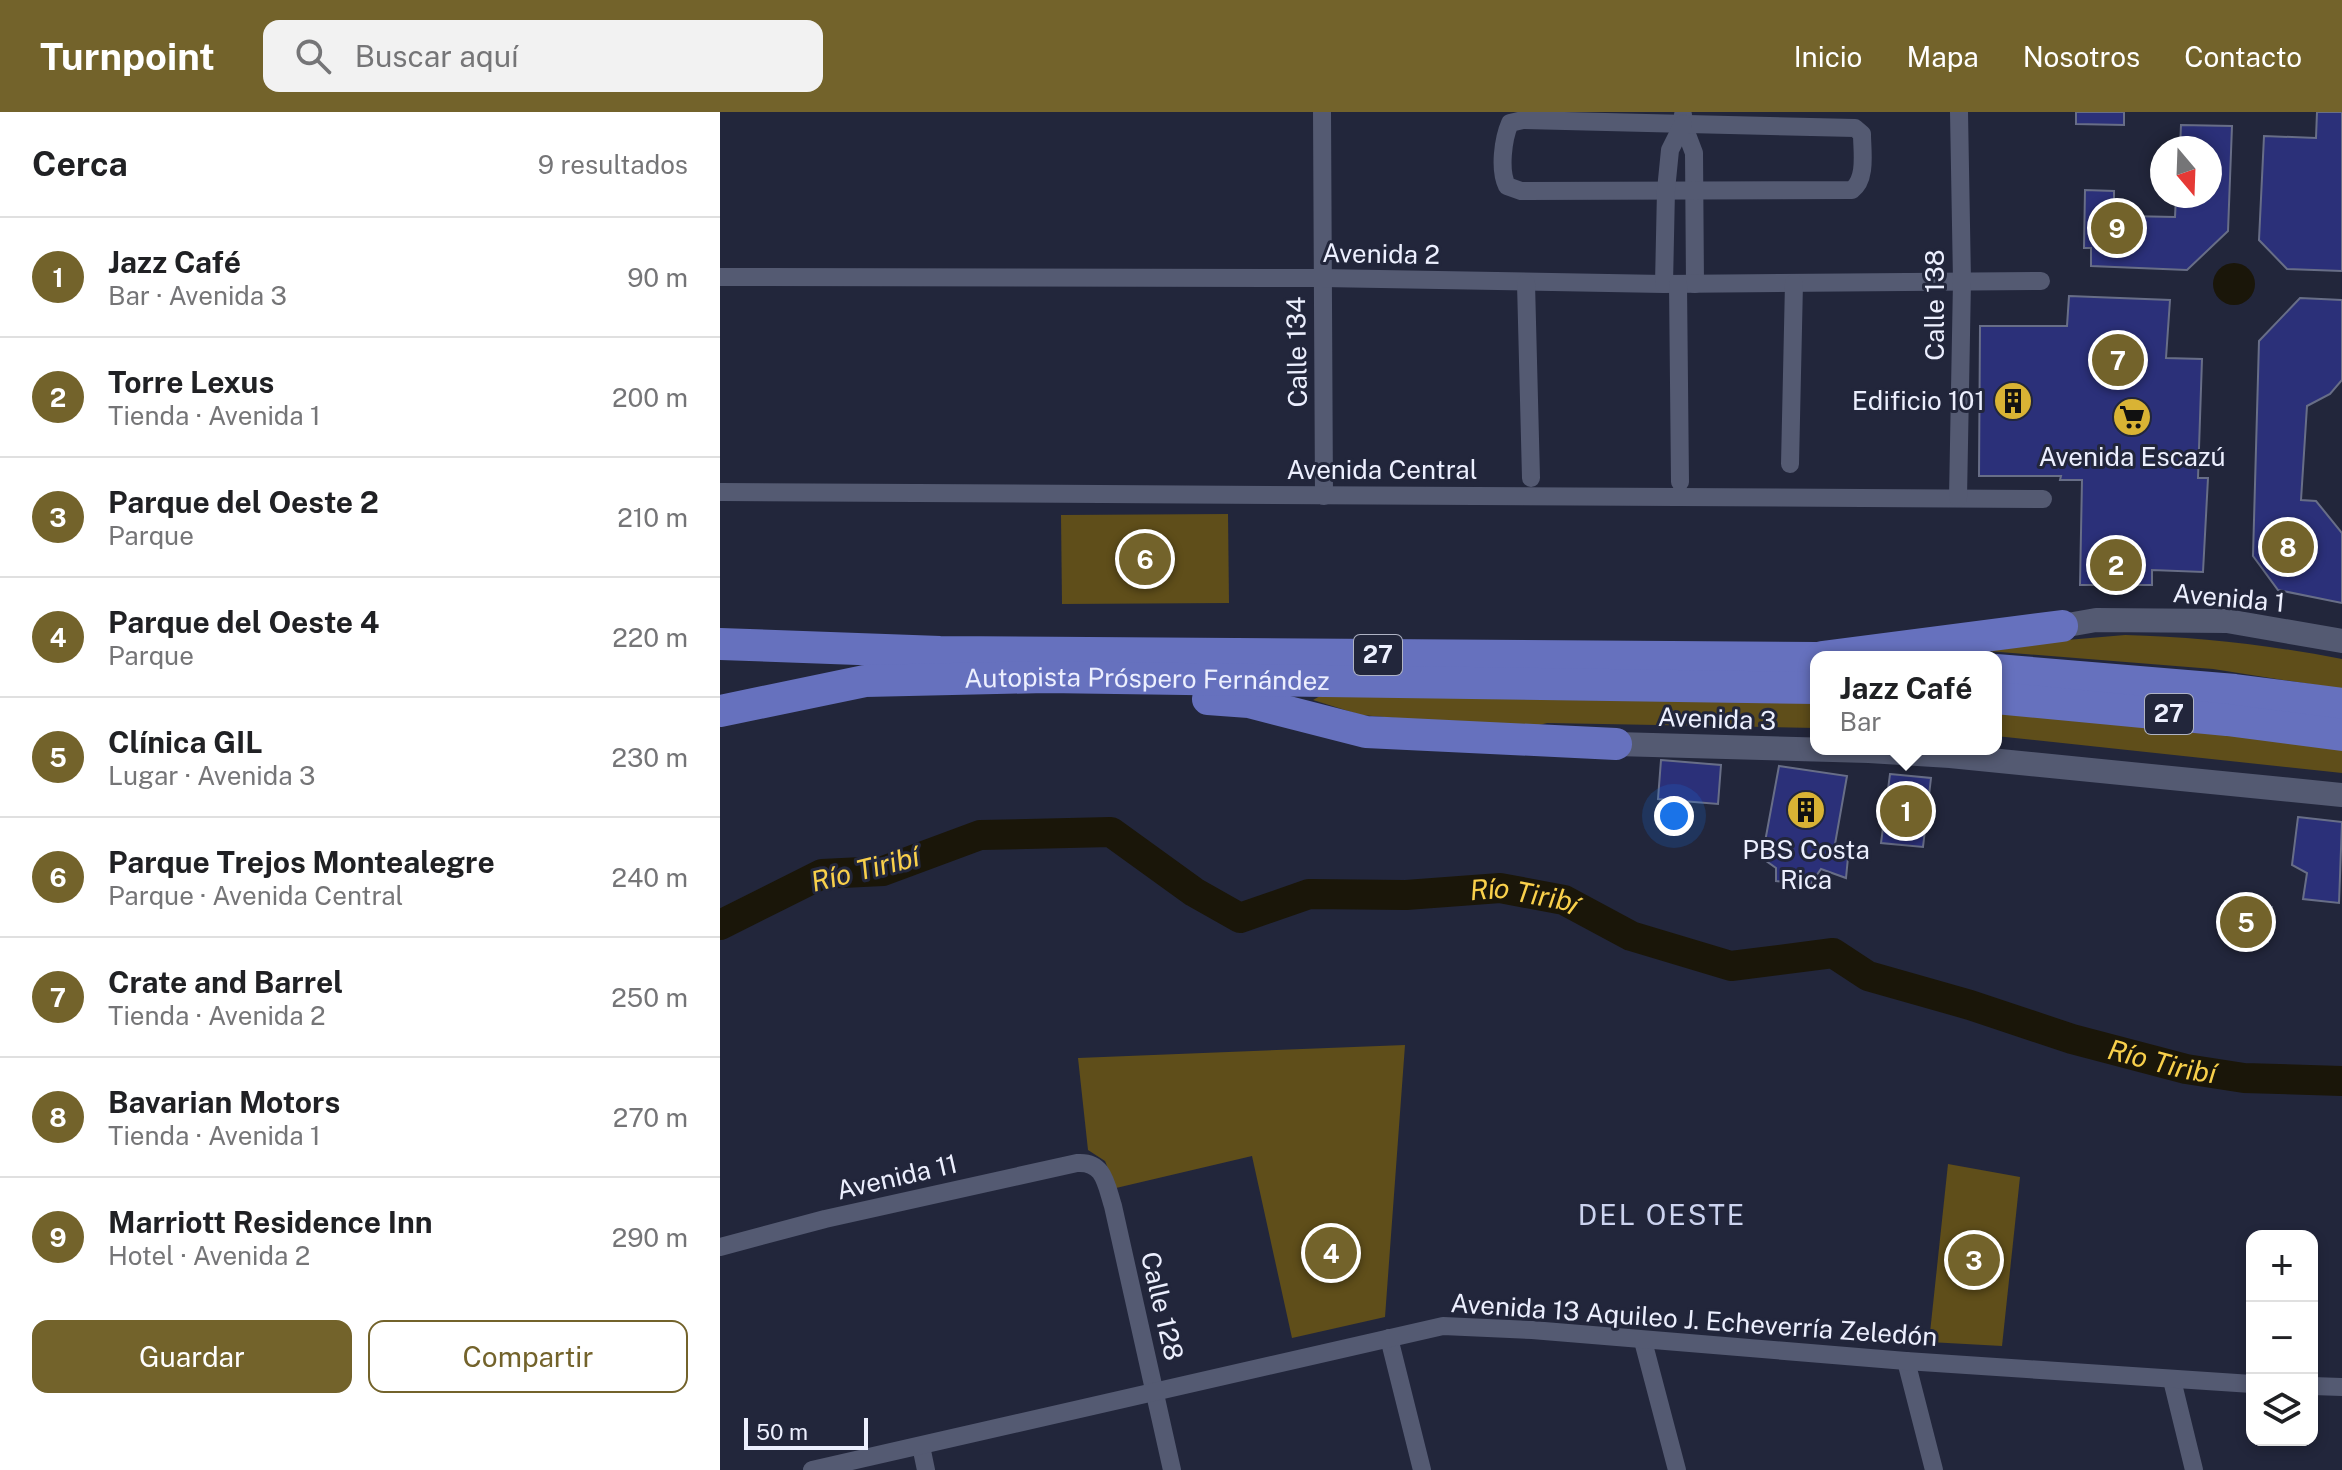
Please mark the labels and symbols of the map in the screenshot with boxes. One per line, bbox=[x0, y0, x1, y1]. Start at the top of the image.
north arrow bbox=[2150, 136, 2222, 208]
pin: 9 bbox=[2091, 198, 2143, 258]
street label: Avenida 2 bbox=[1322, 237, 1440, 270]
street label: Calle 138 bbox=[1919, 249, 1950, 361]
street label: Calle 134 bbox=[1280, 296, 1313, 408]
pin: 7 bbox=[2092, 330, 2144, 390]
building icon: Edificio 101 bbox=[1992, 380, 2034, 422]
place label: Edificio 101 bbox=[1852, 385, 1985, 416]
supermarket icon: Avenida Escazú bbox=[2111, 396, 2153, 438]
place label: Avenida Escazú bbox=[2039, 441, 2225, 472]
street label: Avenida Central bbox=[1286, 454, 1478, 485]
pin: 8 bbox=[2262, 517, 2314, 577]
pin: 6 bbox=[1119, 529, 1171, 589]
pin: 2 bbox=[2090, 535, 2142, 595]
street label: Avenida 1 bbox=[2172, 577, 2287, 618]
road number: 27 bbox=[1354, 635, 1402, 675]
street label: Autopista Próspero Fernández bbox=[964, 661, 1330, 696]
road number: 27 bbox=[2145, 694, 2193, 734]
street label: Avenida 3 bbox=[1657, 701, 1777, 736]
pin: 1 bbox=[1880, 781, 1932, 841]
building icon: PBS Costa Rica bbox=[1785, 789, 1827, 831]
your location bbox=[1654, 796, 1694, 836]
place label: PBS Costa Rica bbox=[1742, 834, 1870, 895]
water label: Río Tiribí bbox=[807, 839, 925, 898]
water label: Río Tiribí bbox=[1468, 870, 1587, 922]
pin: 5 bbox=[2220, 892, 2272, 952]
water label: Río Tiribí bbox=[2104, 1032, 2221, 1090]
street label: Avenida 11 bbox=[833, 1148, 960, 1205]
district label: DEL OESTE bbox=[1578, 1198, 1746, 1231]
pin: 4 bbox=[1305, 1223, 1357, 1283]
pin: 3 bbox=[1948, 1230, 2000, 1290]
street label: Calle 128 bbox=[1135, 1249, 1190, 1363]
street label: Avenida 13 Aquileo J. Echeverría Zeledón bbox=[1450, 1287, 1938, 1352]
scale bar bbox=[744, 1414, 868, 1450]

